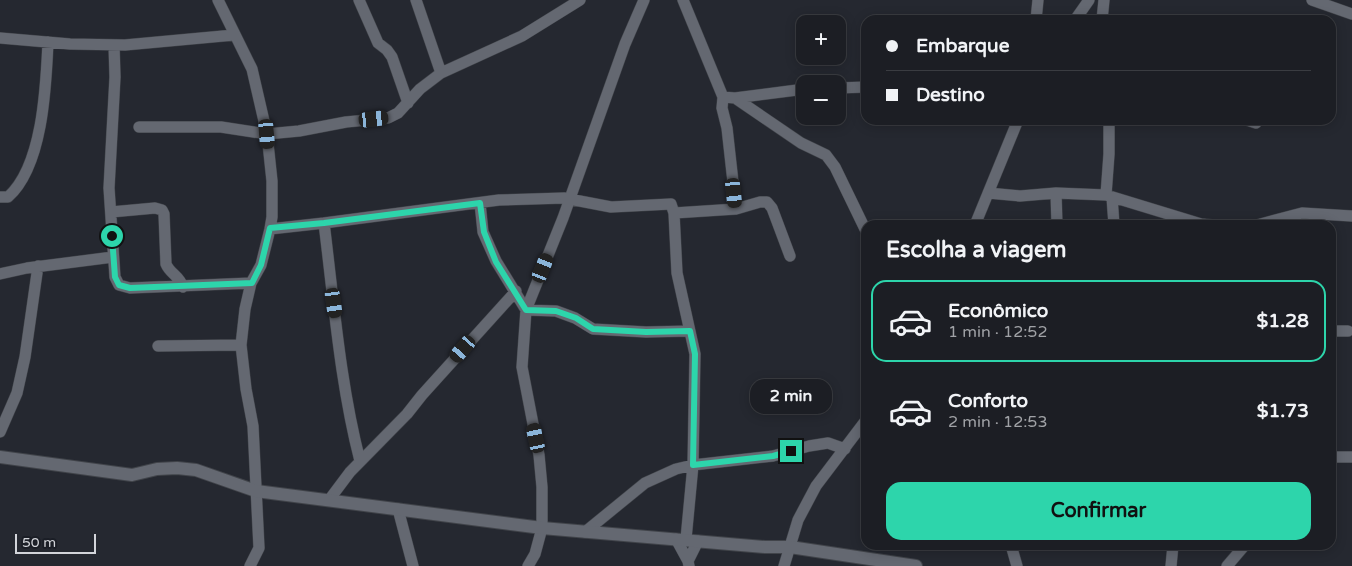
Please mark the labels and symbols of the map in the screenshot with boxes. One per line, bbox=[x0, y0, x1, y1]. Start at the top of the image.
car bbox=[358, 110, 389, 128]
car bbox=[258, 118, 275, 150]
car bbox=[724, 177, 743, 209]
route start bbox=[101, 225, 123, 247]
car bbox=[530, 251, 555, 285]
car bbox=[324, 287, 343, 319]
car bbox=[447, 333, 478, 365]
callout: 2 min bbox=[750, 378, 832, 414]
car bbox=[525, 422, 546, 454]
route end bbox=[780, 440, 802, 462]
scale bar bbox=[15, 531, 96, 554]

